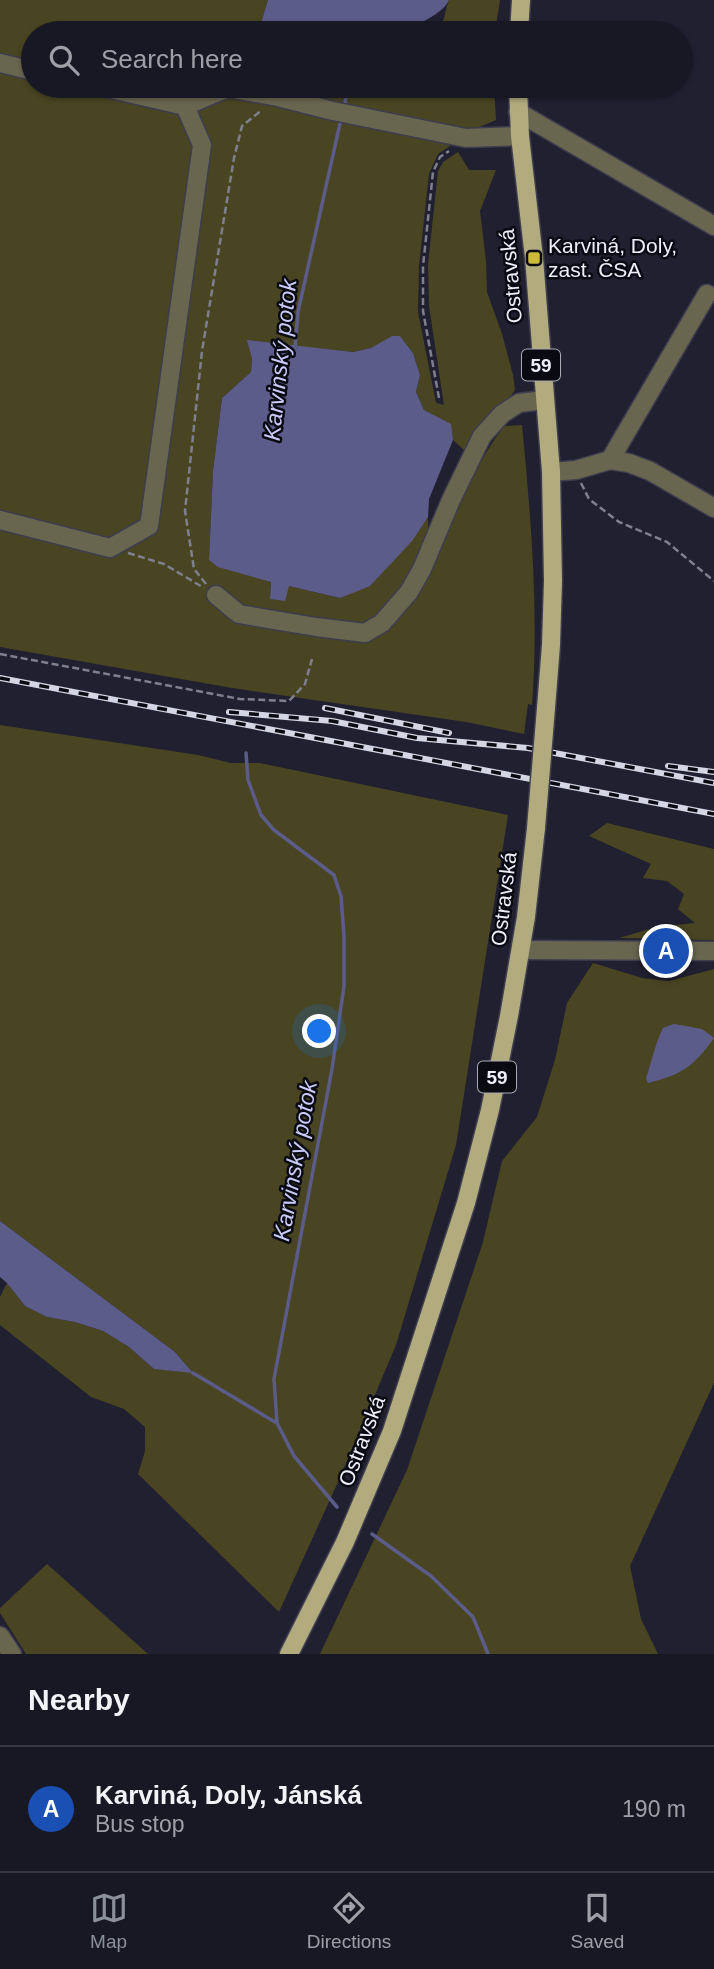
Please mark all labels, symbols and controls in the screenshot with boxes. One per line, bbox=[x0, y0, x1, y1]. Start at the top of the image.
search box bbox=[21, 21, 693, 98]
icon: search bbox=[45, 41, 83, 79]
text: Search here bbox=[101, 44, 243, 74]
street label: Ostravská bbox=[495, 228, 526, 324]
place label: Karviná, Doly, zast. ČSA bbox=[548, 234, 677, 281]
marker: Karviná, Doly, zast. ČSA bbox=[526, 250, 542, 266]
water label: Karvinský potok bbox=[259, 276, 302, 442]
road number: 59 bbox=[522, 350, 560, 380]
street label: Ostravská bbox=[486, 850, 521, 947]
pin: A bbox=[643, 925, 689, 977]
your location bbox=[302, 1014, 336, 1048]
road number: 59 bbox=[478, 1062, 516, 1092]
water label: Karvinský potok bbox=[268, 1077, 322, 1243]
street label: Ostravská bbox=[334, 1392, 389, 1489]
text: Nearby bbox=[28, 1683, 130, 1716]
text: Karviná, Doly, Jánská bbox=[95, 1780, 362, 1810]
text: A bbox=[43, 1796, 59, 1822]
text: 190 m bbox=[622, 1796, 686, 1822]
text: Bus stop bbox=[95, 1811, 185, 1837]
tab: Map bbox=[90, 1889, 128, 1953]
tab: Directions bbox=[307, 1889, 391, 1953]
tab: Saved bbox=[570, 1889, 624, 1953]

